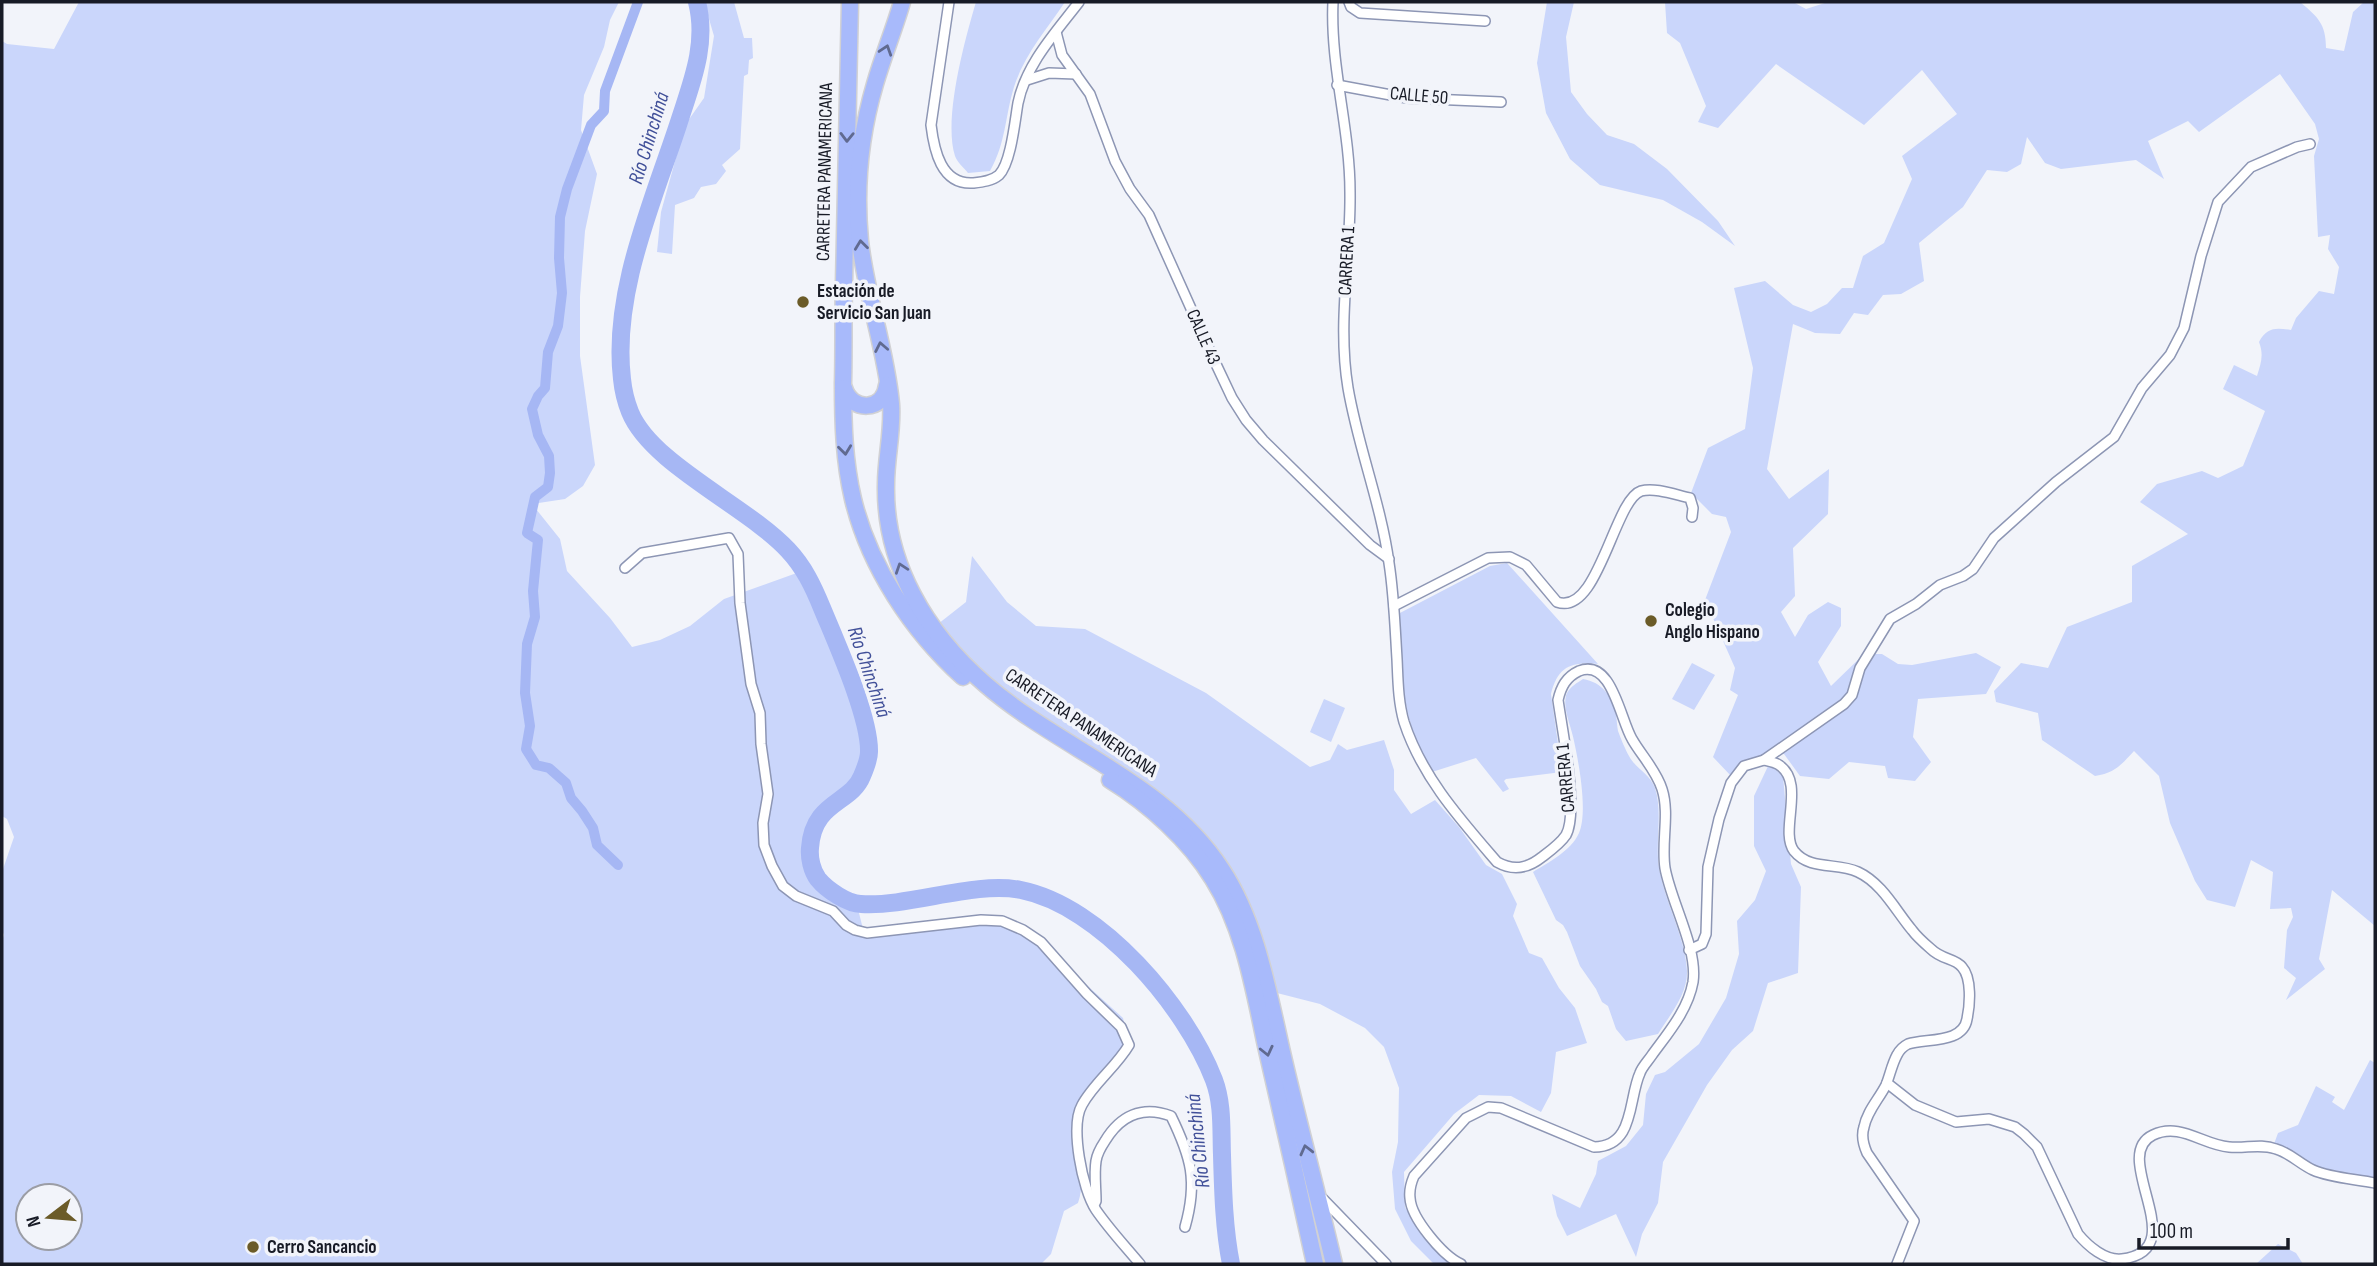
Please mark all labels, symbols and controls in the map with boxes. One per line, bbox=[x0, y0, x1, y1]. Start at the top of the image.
one-way arrow bbox=[878, 44, 892, 56]
street label: CARRETERA PANAMERICANA bbox=[812, 82, 838, 261]
street label: CALLE 50 bbox=[1389, 82, 1449, 110]
water label: Río Chinchiná bbox=[623, 89, 675, 187]
one-way arrow bbox=[839, 132, 855, 142]
street label: CARRERA 1 bbox=[1334, 226, 1360, 296]
one-way arrow bbox=[854, 239, 869, 251]
place label: Estación de Servicio San Juan bbox=[817, 280, 931, 325]
marker: Estación de Servicio San Juan bbox=[795, 294, 811, 310]
street label: CALLE 43 bbox=[1181, 306, 1225, 368]
one-way arrow bbox=[874, 341, 889, 353]
one-way arrow bbox=[838, 444, 853, 456]
one-way arrow bbox=[895, 563, 909, 575]
place label: Colegio Anglo Hispano bbox=[1664, 599, 1760, 644]
marker: Colegio Anglo Hispano bbox=[1643, 613, 1659, 629]
water label: Río Chinchiná bbox=[842, 623, 896, 721]
street label: CARRETERA PANAMERICANA bbox=[1001, 664, 1162, 783]
street label: CARRERA 1 bbox=[1551, 742, 1580, 813]
one-way arrow bbox=[1259, 1044, 1274, 1056]
water label: Río Chinchiná bbox=[1181, 1092, 1215, 1189]
one-way arrow bbox=[1299, 1145, 1314, 1157]
north arrow bbox=[14, 1182, 84, 1252]
scale bar bbox=[2139, 1206, 2288, 1250]
text: N bbox=[22, 1213, 47, 1229]
text: 100 m bbox=[2150, 1219, 2193, 1244]
place label: Cerro Sancancio bbox=[267, 1236, 377, 1259]
marker: Cerro Sancancio bbox=[245, 1239, 261, 1255]

